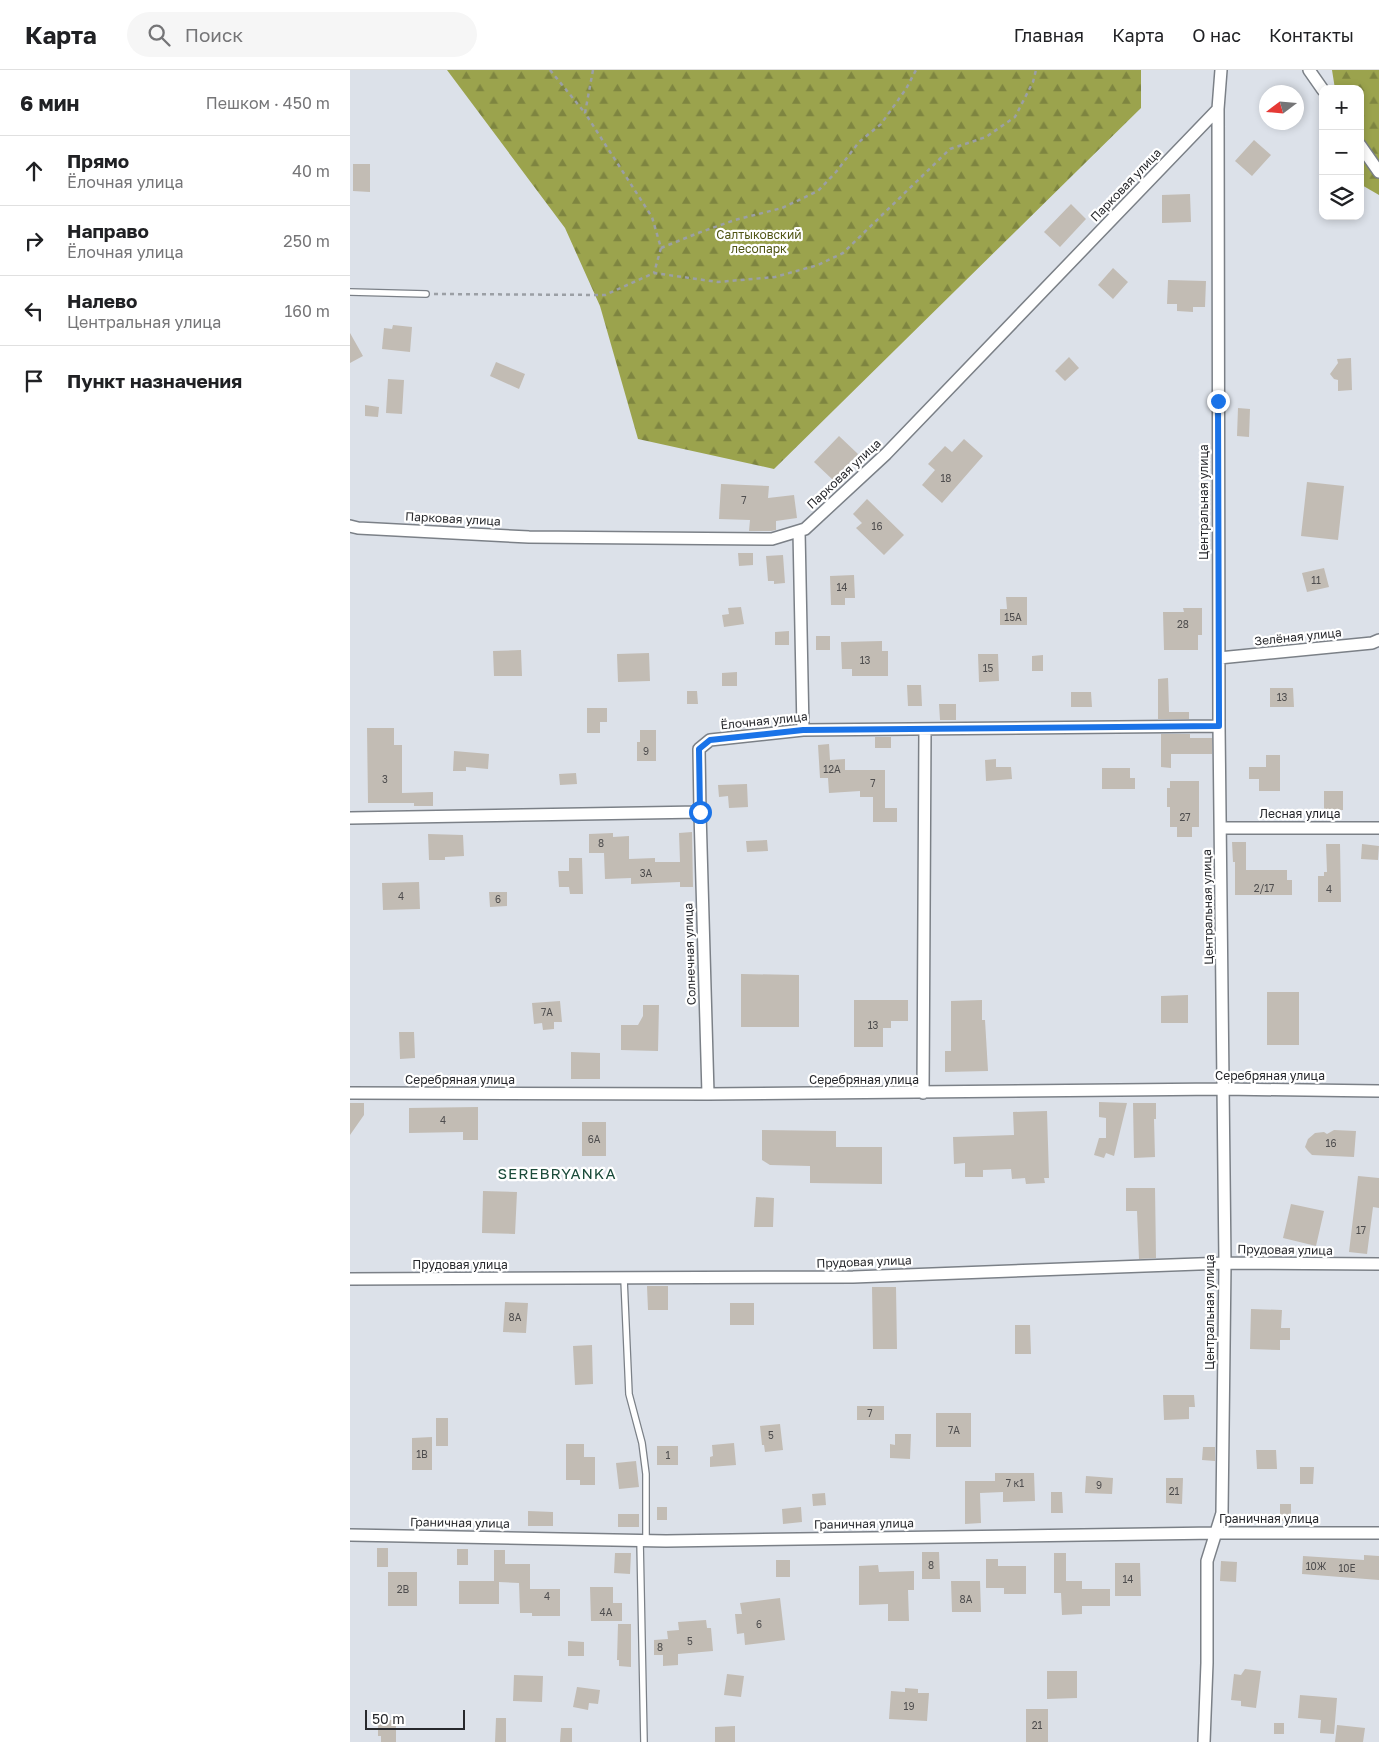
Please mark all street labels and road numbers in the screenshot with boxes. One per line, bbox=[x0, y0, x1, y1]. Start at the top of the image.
street label: Парковая улица bbox=[1087, 145, 1164, 224]
street label: Парковая улица bbox=[804, 436, 884, 512]
street label: Центральная улица bbox=[1196, 444, 1211, 560]
street label: Парковая улица bbox=[405, 509, 501, 528]
street label: Зелёная улица bbox=[1254, 624, 1342, 649]
street label: Ёлочная улица bbox=[720, 708, 808, 733]
street label: Лесная улица bbox=[1259, 806, 1341, 821]
street label: Центральная улица bbox=[1199, 849, 1216, 965]
street label: Солнечная улица bbox=[680, 903, 699, 1005]
street label: Серебряная улица bbox=[1215, 1068, 1325, 1083]
street label: Серебряная улица bbox=[405, 1072, 515, 1087]
street label: Серебряная улица bbox=[809, 1072, 919, 1087]
street label: Прудовая улица bbox=[1237, 1241, 1333, 1258]
street label: Прудовая улица bbox=[816, 1252, 912, 1271]
street label: Центральная улица bbox=[1202, 1254, 1217, 1370]
street label: Прудовая улица bbox=[412, 1257, 508, 1272]
street label: Граничная улица bbox=[1219, 1511, 1319, 1526]
street label: Граничная улица bbox=[410, 1514, 510, 1531]
street label: Граничная улица bbox=[814, 1515, 914, 1532]

